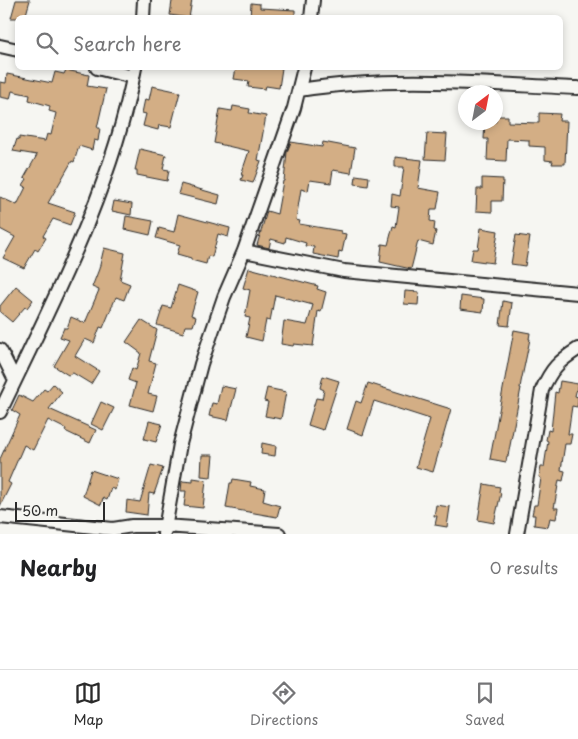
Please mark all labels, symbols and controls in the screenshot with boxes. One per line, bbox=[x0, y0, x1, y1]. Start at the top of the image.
search box bbox=[15, 15, 563, 70]
icon: search bbox=[33, 29, 61, 57]
text: Search here bbox=[73, 29, 182, 57]
north arrow bbox=[458, 85, 503, 130]
scale bar bbox=[15, 499, 105, 522]
text: 50 m bbox=[22, 500, 58, 521]
text: Nearby bbox=[20, 551, 97, 583]
text: 0 results bbox=[490, 555, 558, 579]
tab: Map bbox=[73, 679, 103, 730]
tab: Directions bbox=[250, 679, 318, 730]
tab: Saved bbox=[465, 679, 505, 730]

